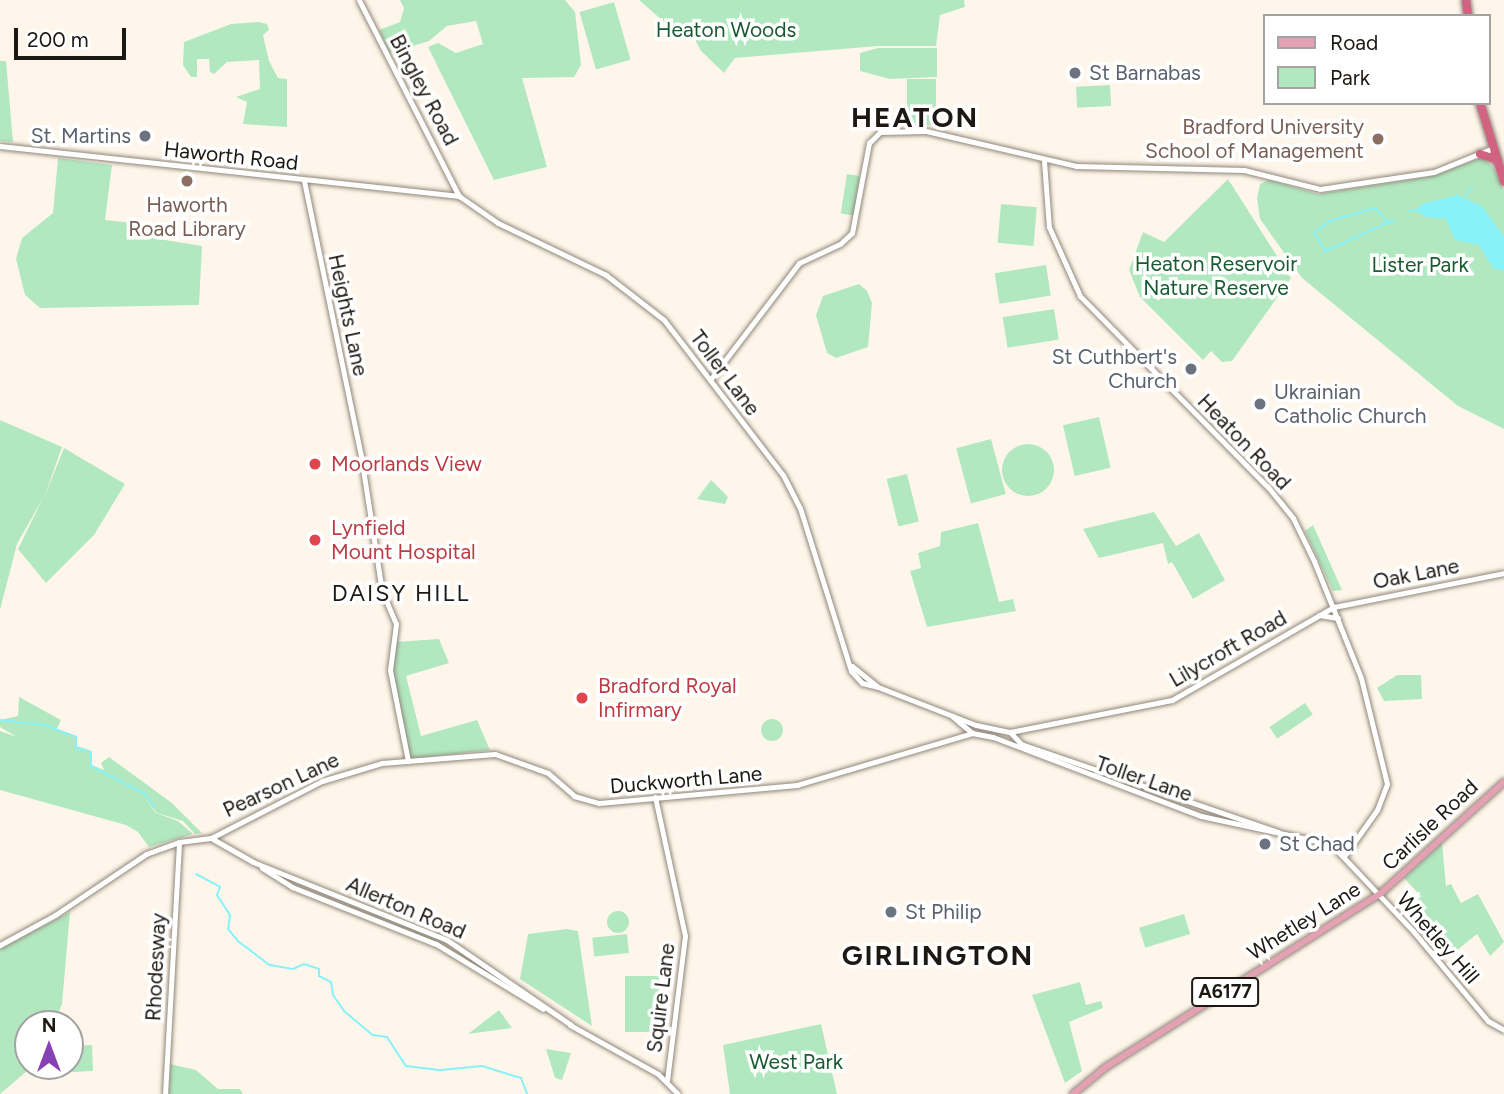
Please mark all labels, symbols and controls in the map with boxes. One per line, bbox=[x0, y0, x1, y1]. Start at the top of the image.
scale bar bbox=[18, 14, 130, 58]
legend bbox=[1262, 14, 1490, 105]
park label: Heaton Woods bbox=[656, 17, 796, 43]
text: 200 m bbox=[27, 27, 89, 52]
street label: Bingley Road bbox=[384, 30, 464, 150]
text: Road bbox=[1330, 30, 1378, 55]
place label: St Barnabas bbox=[1089, 60, 1201, 86]
marker: St Barnabas bbox=[1067, 65, 1083, 81]
text: Park bbox=[1330, 65, 1370, 90]
district label: HEATON bbox=[852, 100, 978, 134]
place label: Bradford University School of Management bbox=[1145, 114, 1364, 164]
place label: St. Martins bbox=[31, 123, 131, 149]
marker: St. Martins bbox=[137, 128, 153, 144]
marker: Bradford University School of Management bbox=[1370, 131, 1386, 147]
street label: Haworth Road bbox=[163, 136, 299, 176]
marker: Haworth Road Library bbox=[179, 173, 195, 189]
place label: Haworth Road Library bbox=[128, 192, 246, 242]
park label: Heaton Reservoir Nature Reserve bbox=[1135, 251, 1297, 301]
street label: Heights Lane bbox=[323, 252, 373, 378]
park label: Lister Park bbox=[1371, 252, 1469, 278]
street label: Toller Lane bbox=[685, 325, 765, 421]
place label: St Cuthbert's Church bbox=[1052, 344, 1177, 394]
marker: St Cuthbert's Church bbox=[1183, 361, 1199, 377]
place label: Ukrainian Catholic Church bbox=[1274, 379, 1426, 429]
street label: Heaton Road bbox=[1192, 389, 1296, 495]
marker: Ukrainian Catholic Church bbox=[1252, 396, 1268, 412]
place label: Moorlands View bbox=[331, 451, 482, 477]
marker: Moorlands View bbox=[305, 454, 325, 474]
place label: Lynfield Mount Hospital bbox=[331, 515, 476, 565]
marker: Lynfield Mount Hospital bbox=[305, 530, 325, 550]
street label: Oak Lane bbox=[1371, 553, 1461, 595]
district label: DAISY HILL bbox=[333, 579, 469, 607]
street label: Lilycroft Road bbox=[1165, 605, 1291, 693]
place label: Bradford Royal Infirmary bbox=[598, 673, 737, 723]
marker: Bradford Royal Infirmary bbox=[572, 688, 592, 708]
street label: Pearson Lane bbox=[219, 747, 343, 823]
street label: Toller Lane bbox=[1092, 751, 1196, 807]
street label: Duckworth Lane bbox=[609, 761, 763, 799]
street label: Carlisle Road bbox=[1377, 774, 1483, 876]
place label: St Chad bbox=[1279, 831, 1355, 857]
marker: St Chad bbox=[1257, 836, 1273, 852]
street label: Allerton Road bbox=[342, 872, 470, 944]
street label: Whetley Lane bbox=[1243, 876, 1365, 966]
street label: Whetley Hill bbox=[1391, 887, 1485, 989]
place label: St Philip bbox=[905, 899, 982, 925]
marker: St Philip bbox=[883, 904, 899, 920]
street label: Rhodesway bbox=[141, 912, 171, 1022]
district label: GIRLINGTON bbox=[843, 938, 1033, 972]
street label: Squire Lane bbox=[642, 942, 680, 1054]
road number: A6177 bbox=[1190, 976, 1260, 1008]
north arrow bbox=[14, 1010, 84, 1080]
text: N bbox=[42, 1014, 56, 1037]
park label: West Park bbox=[749, 1049, 843, 1075]

